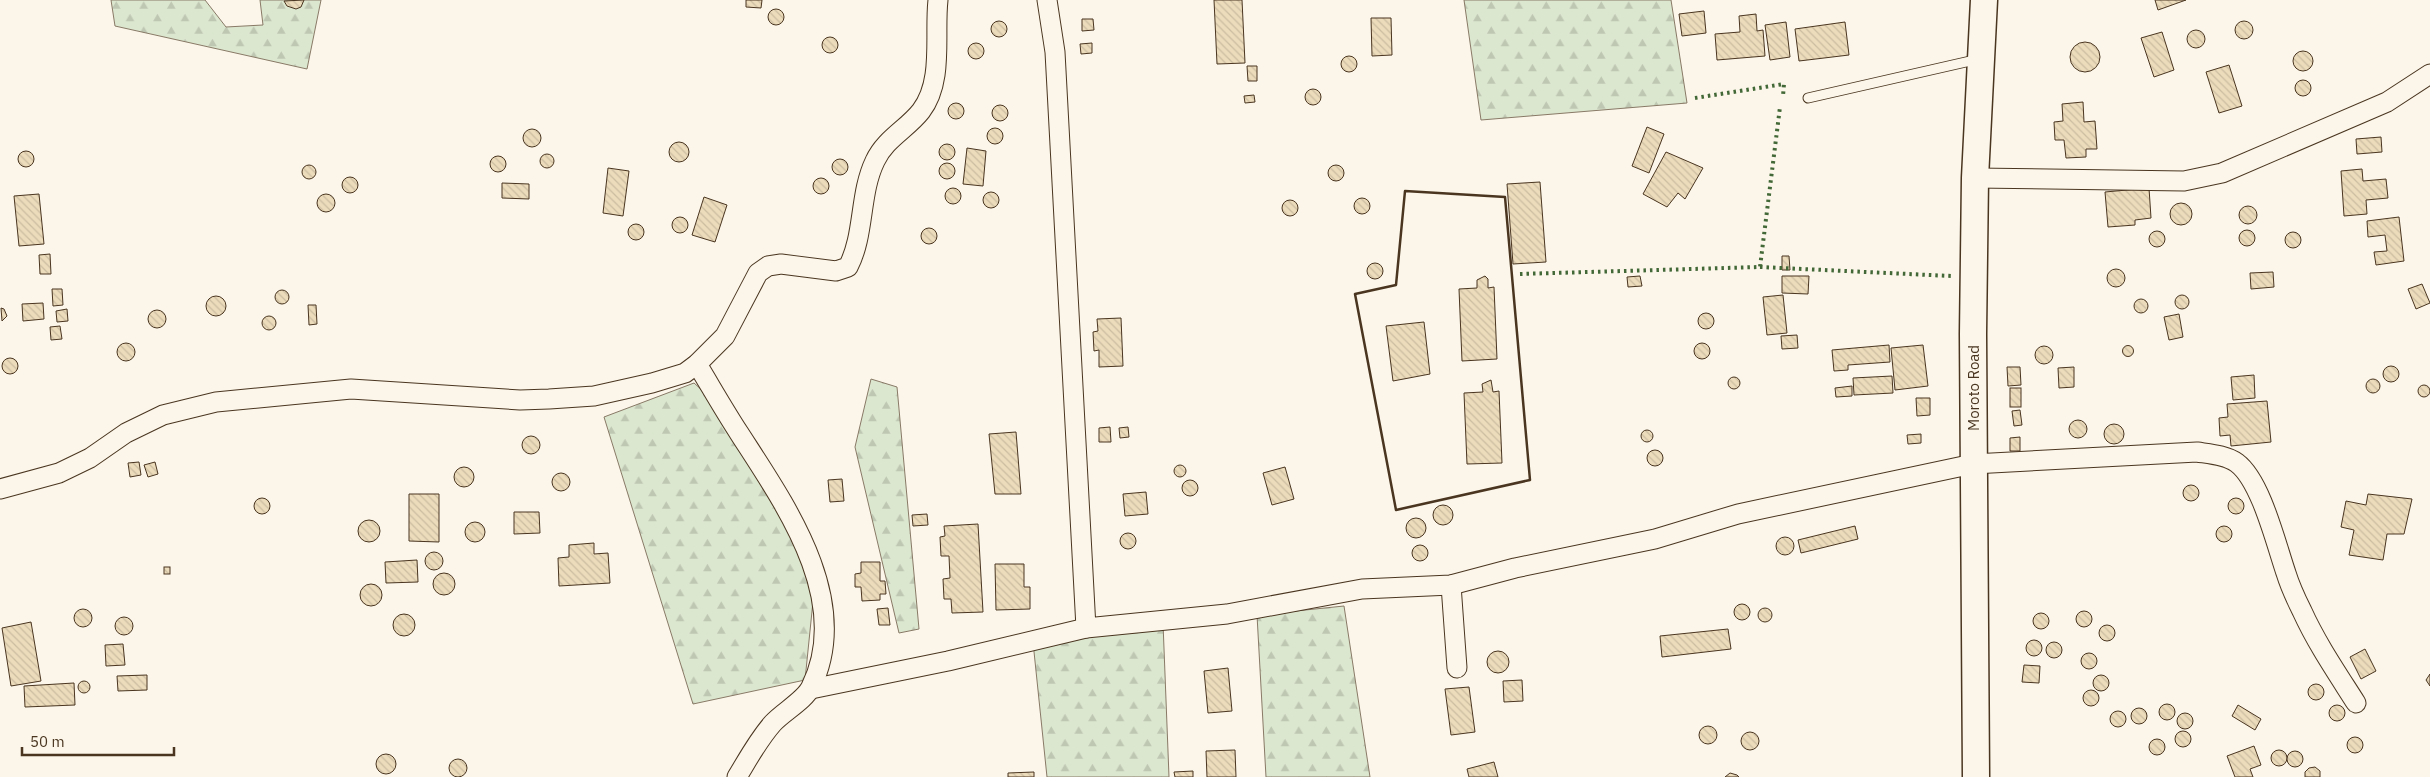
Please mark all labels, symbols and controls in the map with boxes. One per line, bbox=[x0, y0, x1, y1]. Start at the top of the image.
street label: Moroto Road bbox=[1964, 345, 1983, 431]
scale bar bbox=[22, 724, 175, 756]
text: 50 m bbox=[30, 732, 65, 751]

